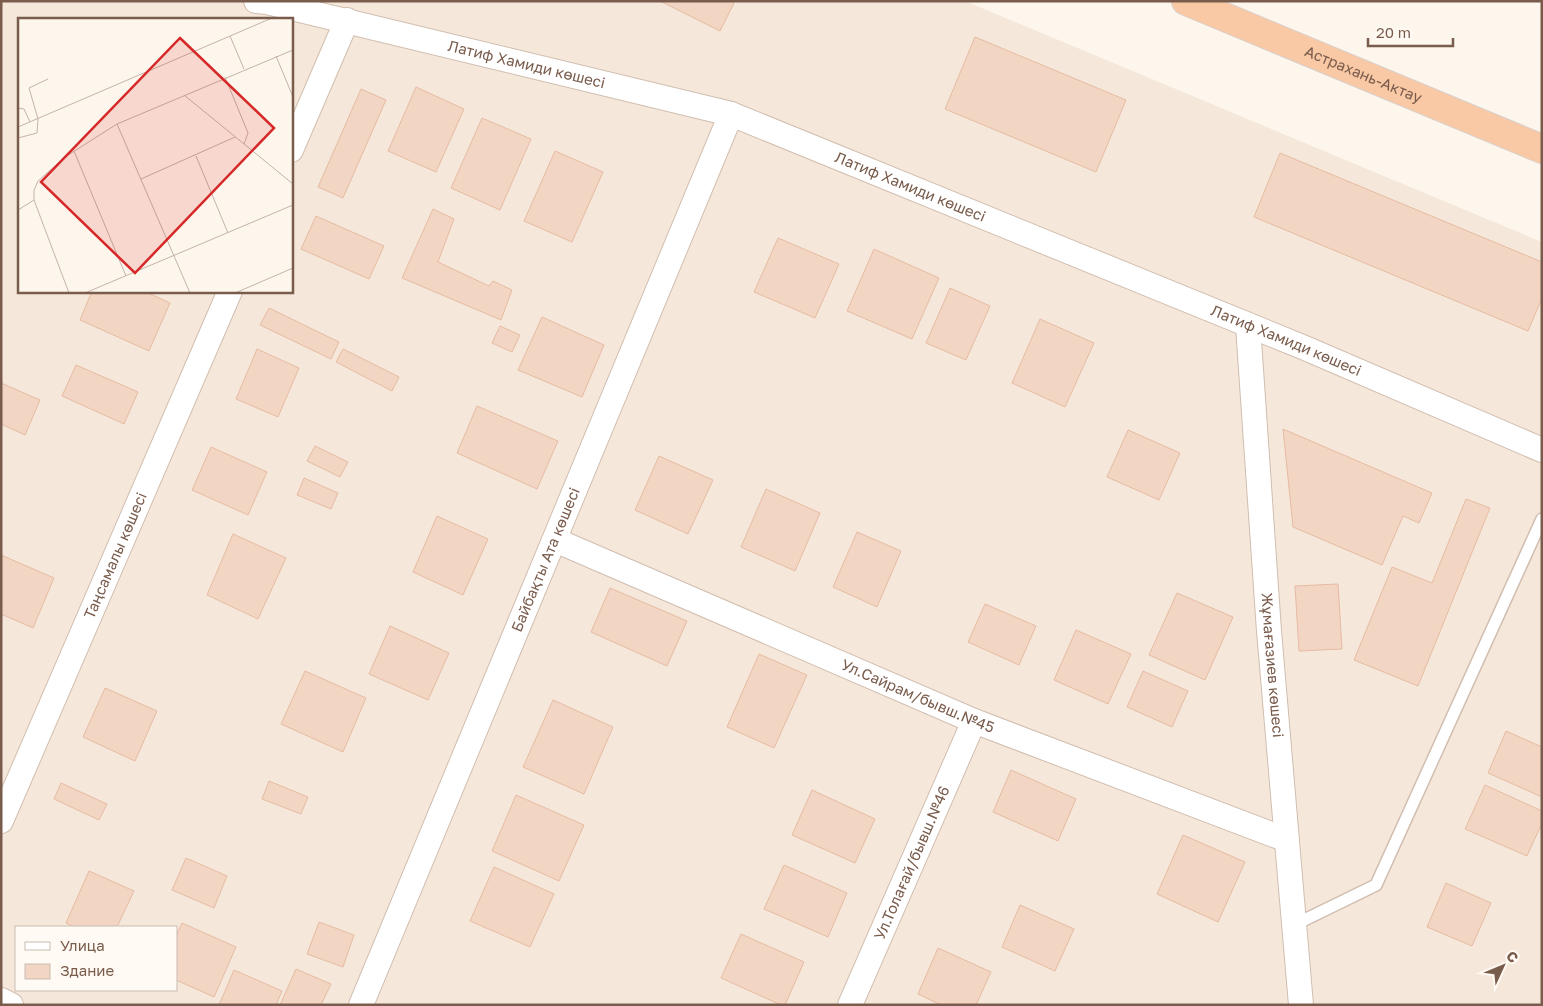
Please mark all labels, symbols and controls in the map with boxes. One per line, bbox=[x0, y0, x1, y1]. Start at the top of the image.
scale bar bbox=[1368, 15, 1453, 47]
inset map bbox=[18, 18, 292, 292]
text: 20 m bbox=[1376, 23, 1411, 41]
street label: Латиф Хамиди көшесі bbox=[446, 36, 607, 91]
street label: Астрахань-Актау bbox=[1302, 41, 1425, 106]
street label: Латиф Хамиди көшесі bbox=[833, 147, 989, 225]
street label: Латиф Хамиди көшесі bbox=[1209, 301, 1364, 379]
street label: Байбақты Ата көшесі bbox=[507, 485, 583, 634]
street label: Таңсамалы көшесі bbox=[80, 489, 150, 621]
street label: Жұмағазиев көшесі bbox=[1258, 592, 1288, 738]
street label: Ул.Сайрам/бывш.№45 bbox=[839, 655, 997, 736]
street label: Ул.Толағай/бывш.№46 bbox=[870, 783, 953, 942]
legend bbox=[15, 926, 178, 991]
text: Улица bbox=[60, 936, 105, 954]
north arrow bbox=[1478, 941, 1528, 991]
text: С bbox=[1503, 947, 1522, 966]
text: Здание bbox=[60, 961, 114, 979]

